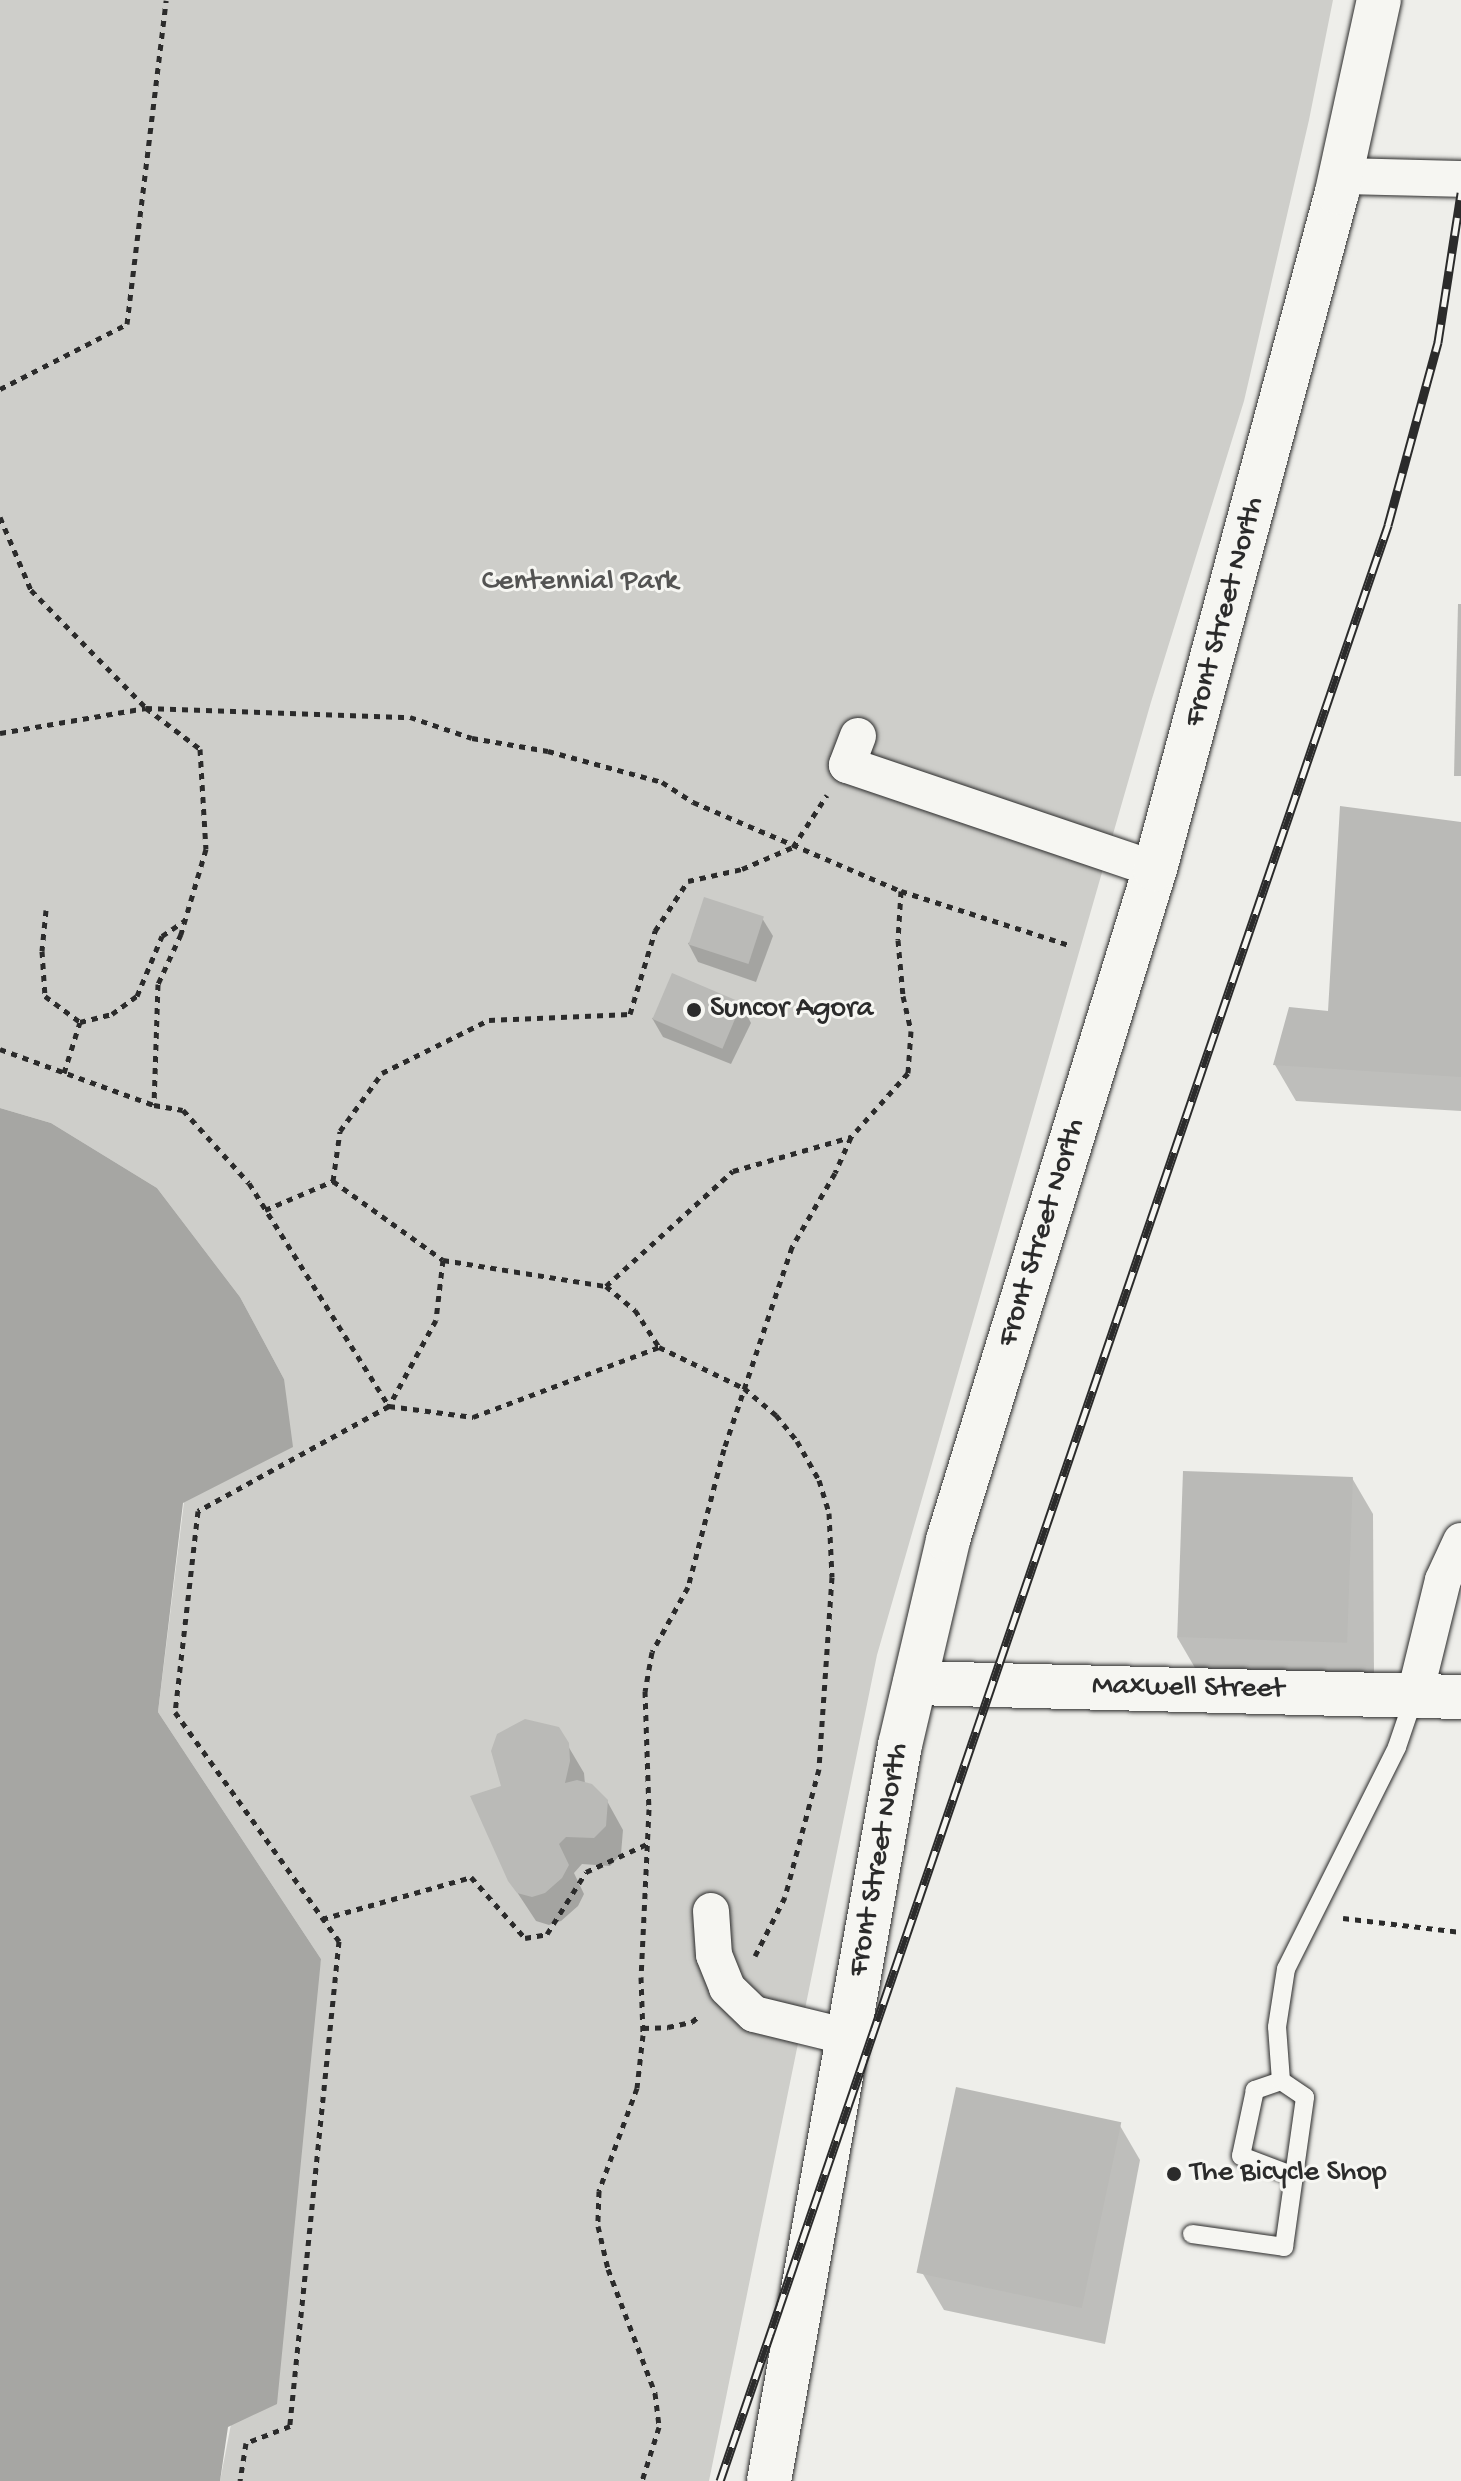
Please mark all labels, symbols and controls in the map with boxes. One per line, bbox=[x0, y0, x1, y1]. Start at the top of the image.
street label: Front Street North bbox=[1178, 493, 1274, 731]
park label: Centennial Park bbox=[482, 565, 678, 601]
place label: Suncor Agora bbox=[710, 992, 873, 1028]
marker: Suncor Agora bbox=[685, 1001, 703, 1019]
street label: Front Street North bbox=[991, 1115, 1095, 1351]
street label: Maxwell Street bbox=[1092, 1669, 1284, 1709]
street label: Front Street North bbox=[842, 1740, 918, 1980]
place label: The Bicycle Shop bbox=[1190, 2156, 1387, 2192]
marker: The Bicycle Shop bbox=[1165, 2165, 1183, 2183]

